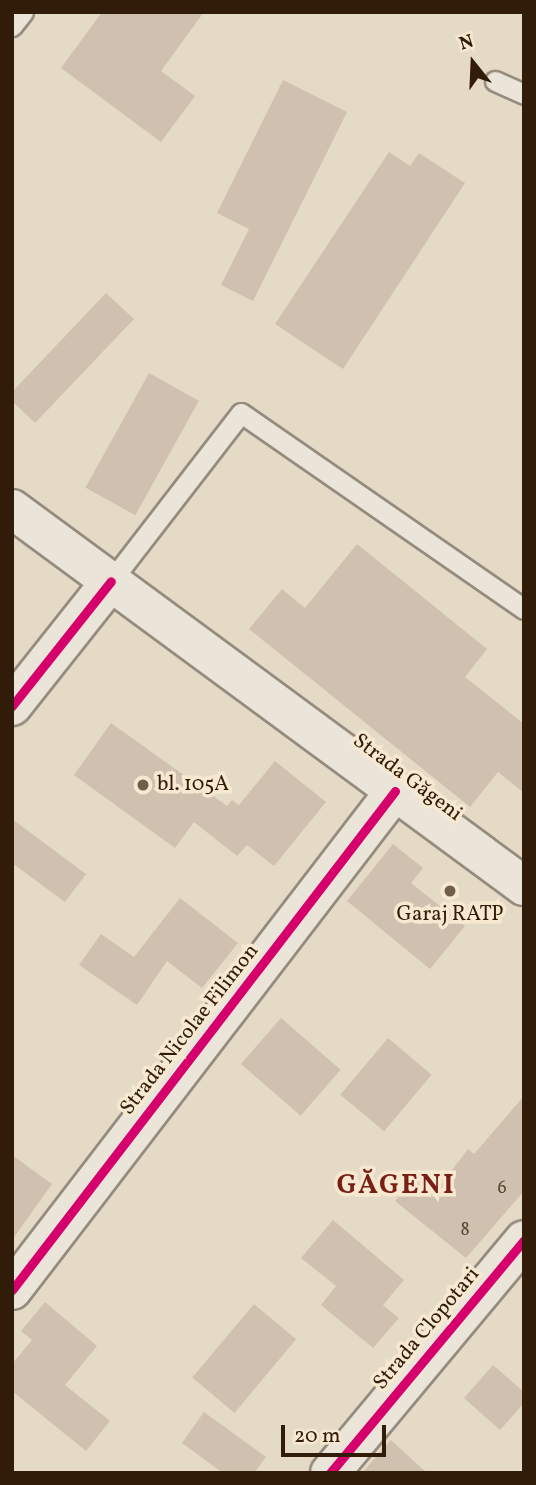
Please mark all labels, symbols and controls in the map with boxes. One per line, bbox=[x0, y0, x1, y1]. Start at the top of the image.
north arrow bbox=[438, 28, 508, 98]
text: N bbox=[456, 29, 477, 58]
street label: Strada Găgeni bbox=[347, 729, 467, 827]
place label: bl. 105A bbox=[157, 772, 229, 798]
marker: bl. 105A bbox=[135, 777, 151, 793]
marker: Garaj RATP bbox=[442, 883, 458, 899]
place label: Garaj RATP bbox=[397, 902, 503, 928]
street label: Strada Nicolae Filimon bbox=[115, 939, 265, 1121]
district label: GĂGENI bbox=[337, 1169, 455, 1203]
house number: 6 bbox=[497, 1178, 507, 1200]
house number: 8 bbox=[460, 1220, 470, 1242]
street label: Strada Clopotari bbox=[368, 1263, 486, 1395]
scale bar bbox=[284, 1412, 389, 1456]
text: 20 m bbox=[294, 1422, 340, 1451]

